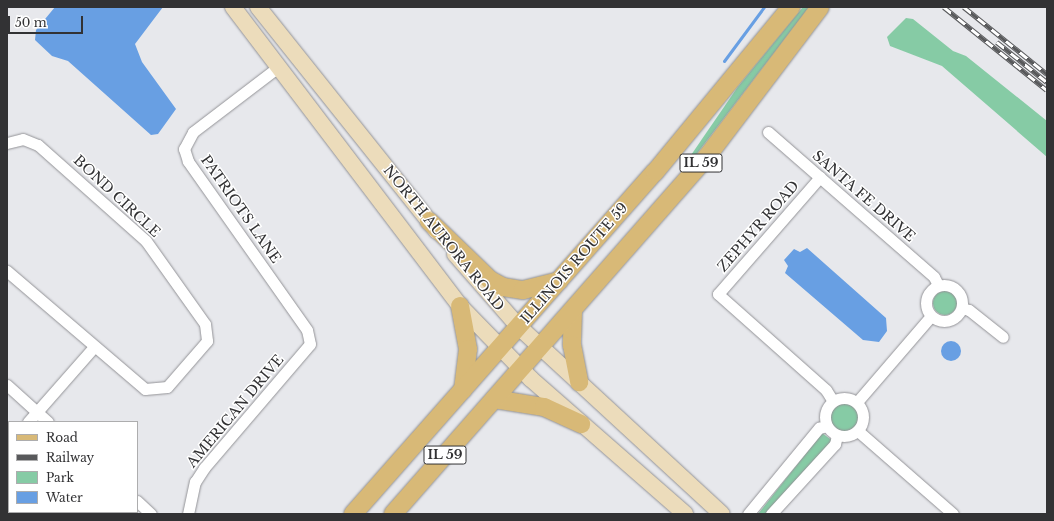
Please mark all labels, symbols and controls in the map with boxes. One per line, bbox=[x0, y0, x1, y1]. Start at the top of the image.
scale bar bbox=[10, 8, 85, 34]
text: 50 m bbox=[15, 15, 47, 30]
street label: SANTA FE DRIVE bbox=[809, 147, 919, 245]
street label: BOND CIRCLE bbox=[70, 152, 164, 240]
street label: PATRIOTS LANE bbox=[198, 152, 284, 266]
road number: IL 59 bbox=[679, 152, 723, 174]
street label: NORTH AURORA ROAD bbox=[380, 162, 508, 314]
street label: ZEPHYR ROAD bbox=[714, 177, 802, 275]
street label: ILLINOIS ROUTE 59 bbox=[517, 199, 631, 327]
street label: AMERICAN DRIVE bbox=[183, 351, 287, 471]
legend bbox=[8, 421, 138, 513]
text: Road bbox=[46, 430, 78, 445]
road number: IL 59 bbox=[423, 444, 467, 466]
text: Railway bbox=[46, 450, 94, 465]
text: Park bbox=[46, 470, 74, 485]
text: Water bbox=[46, 490, 83, 505]

